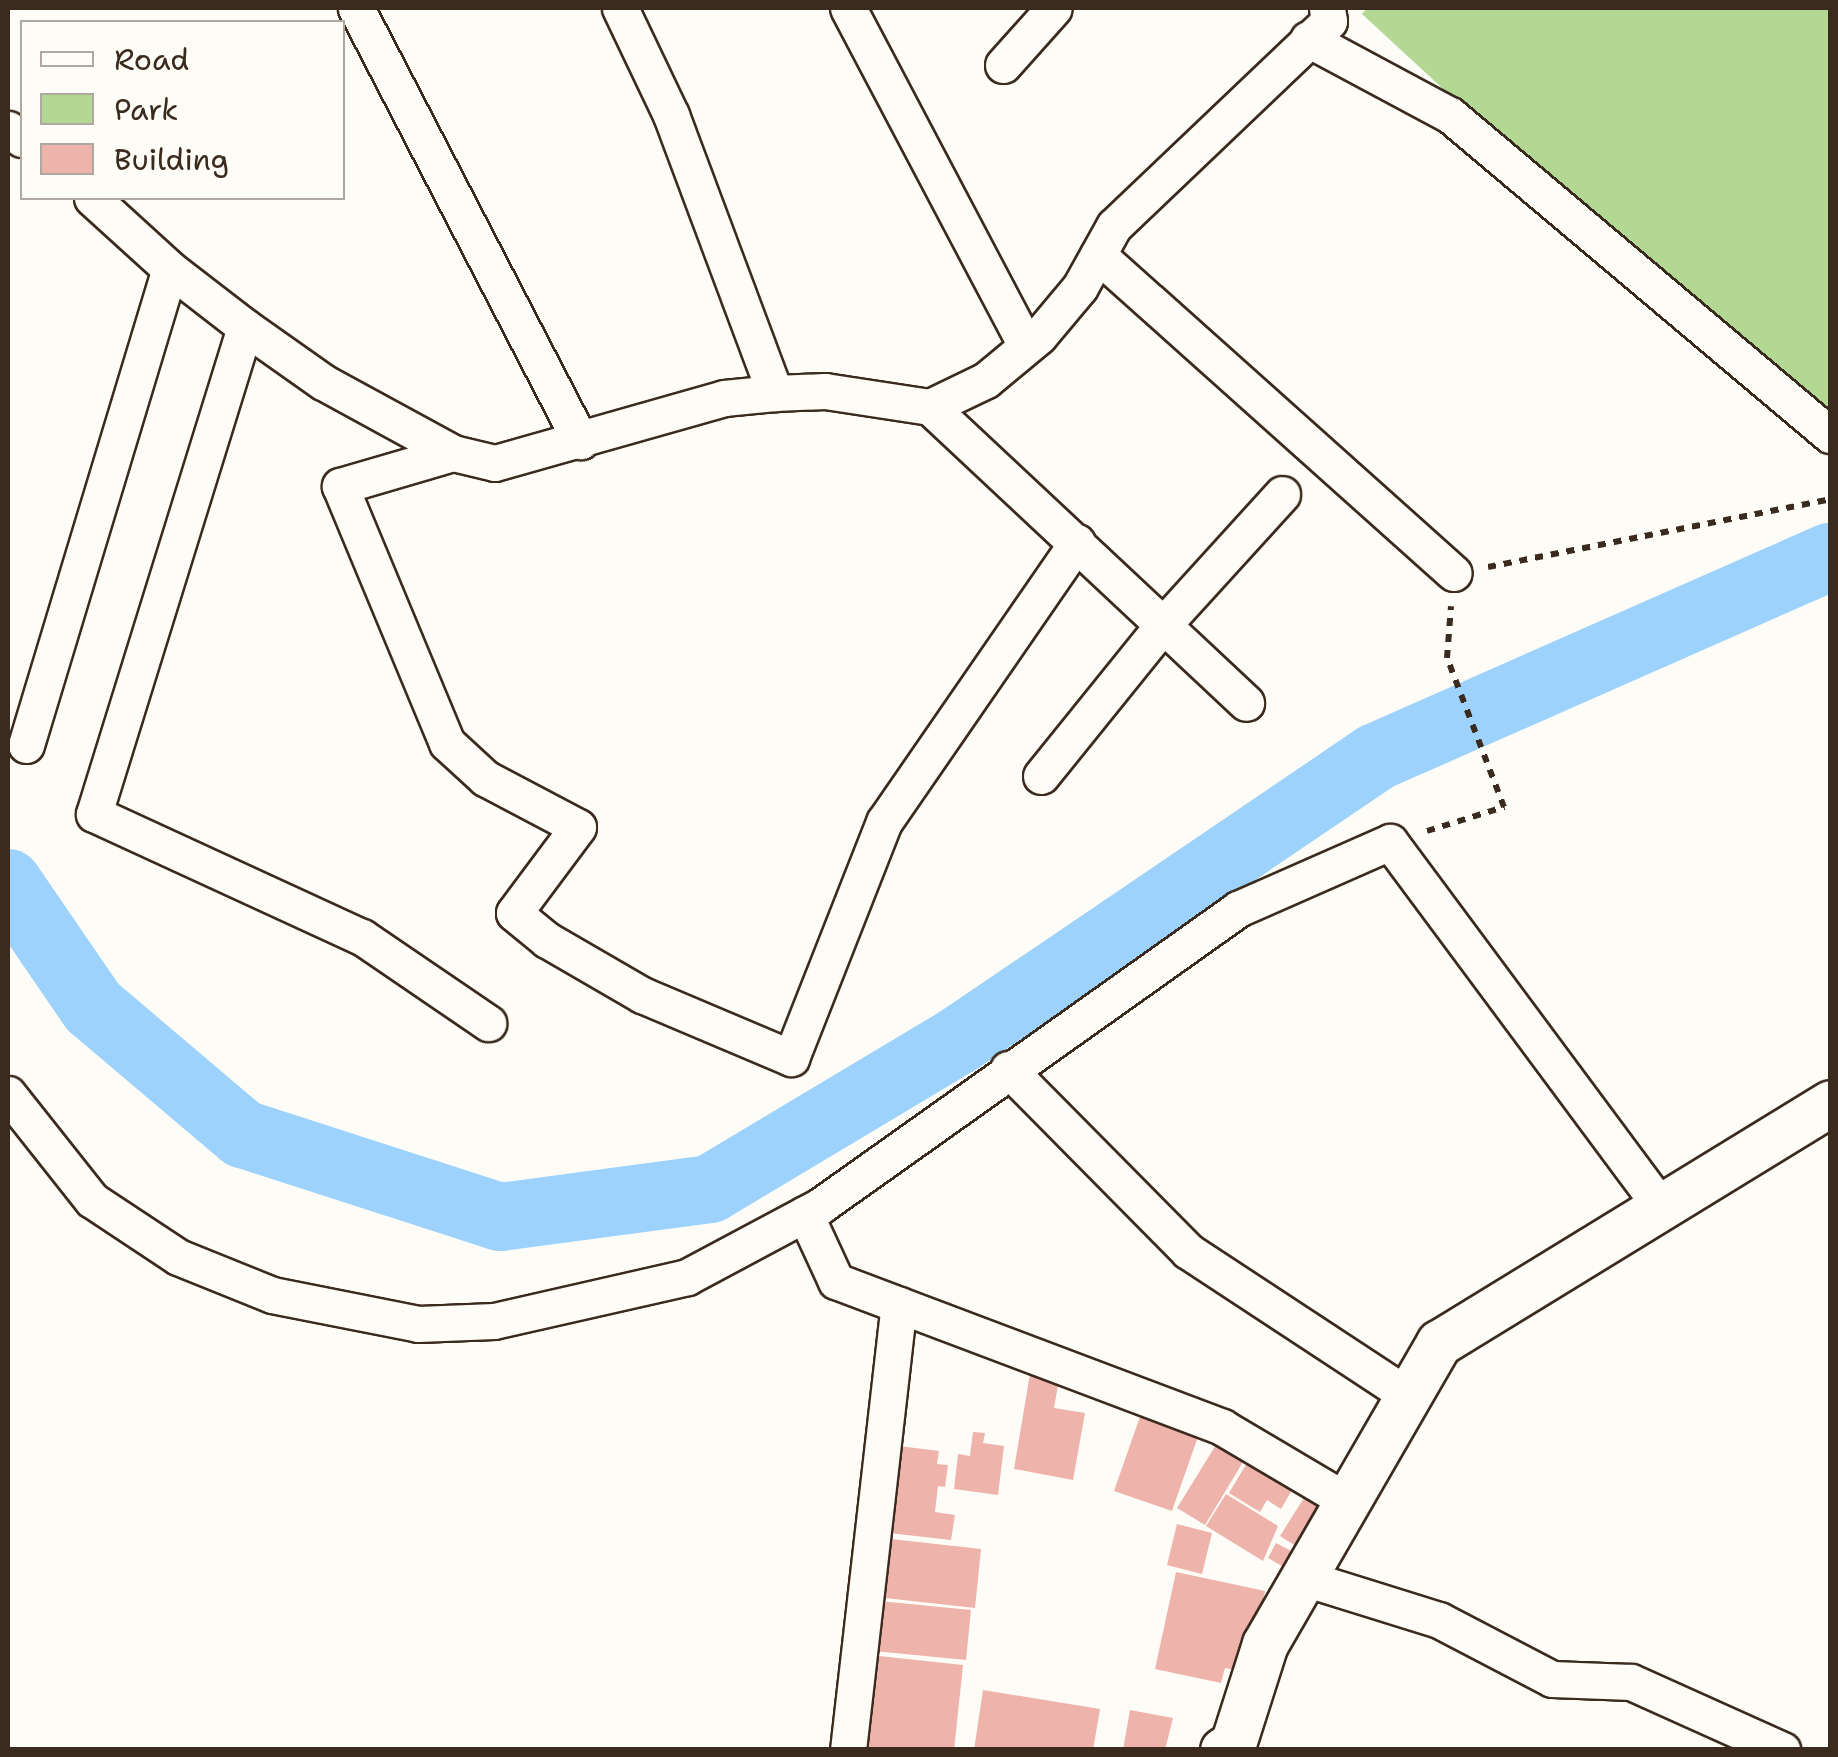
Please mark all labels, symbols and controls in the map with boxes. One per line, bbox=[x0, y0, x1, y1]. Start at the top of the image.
legend bbox=[20, 20, 345, 200]
text: Road bbox=[114, 39, 189, 80]
text: Park bbox=[114, 89, 178, 130]
text: Building bbox=[114, 139, 229, 180]

